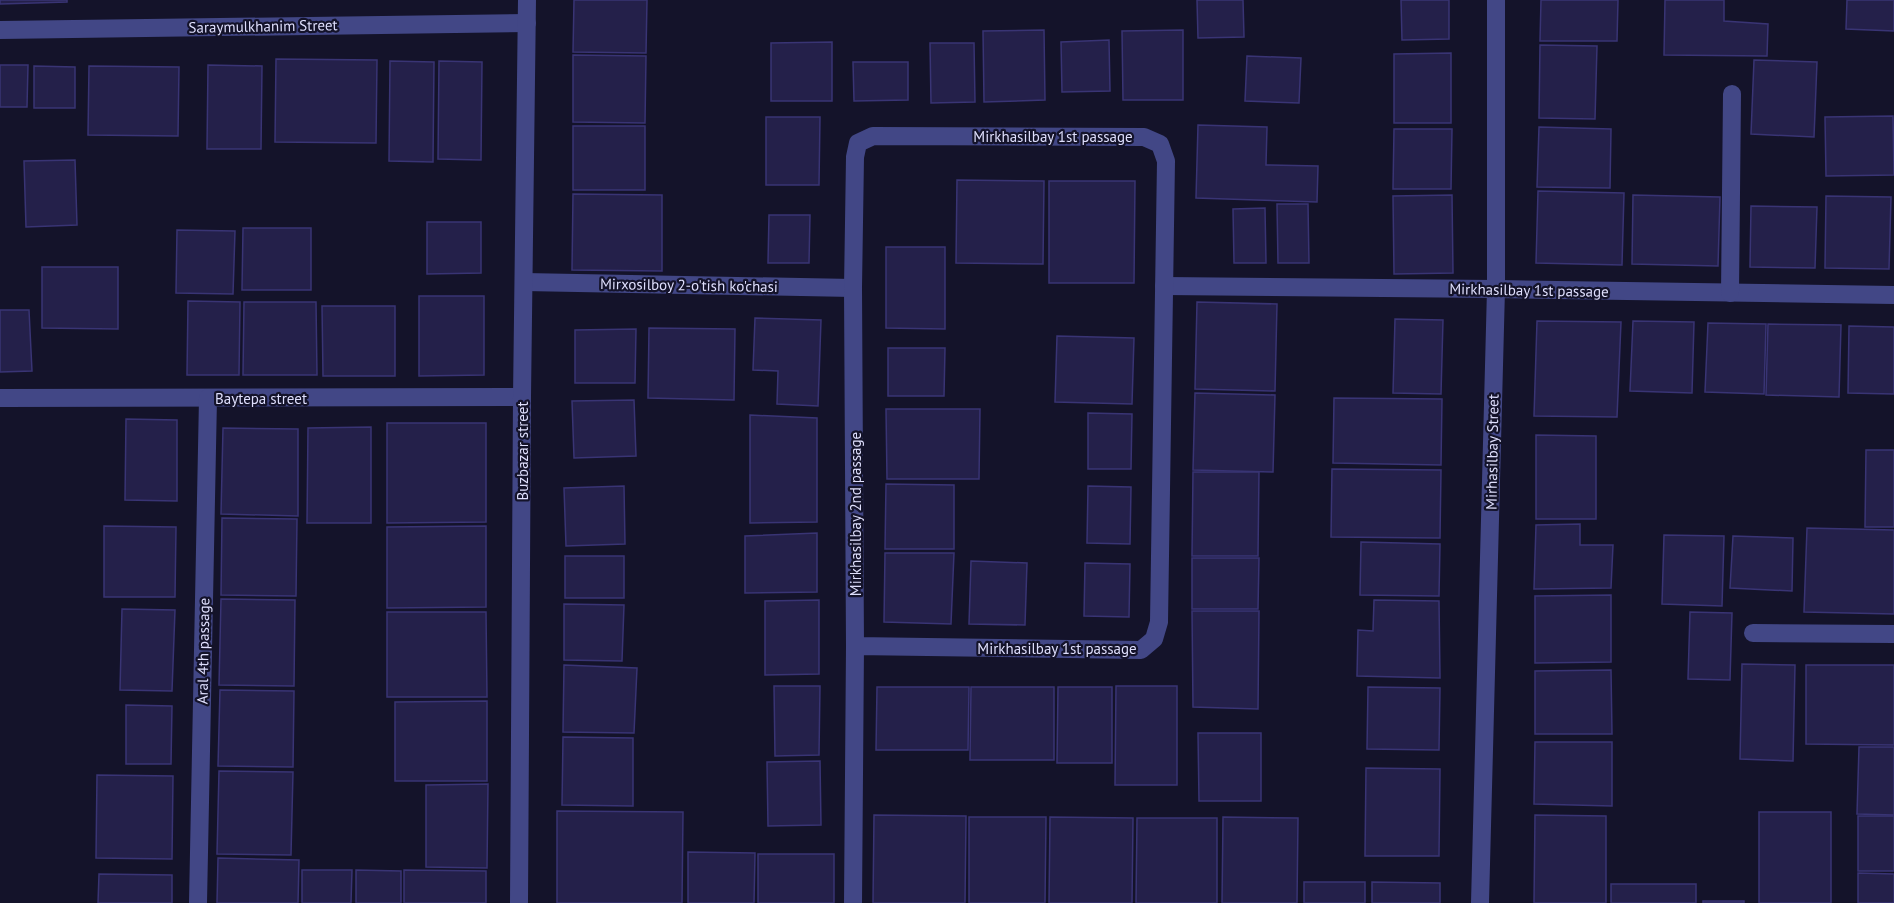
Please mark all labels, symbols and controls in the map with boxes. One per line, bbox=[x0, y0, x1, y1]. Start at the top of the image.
street label: Saraymulkhanim Street bbox=[188, 15, 338, 37]
street label: Mirkhasilbay 1st passage bbox=[973, 127, 1133, 146]
street label: Mirxosilboy 2-o'tish ko'chasi bbox=[600, 274, 778, 296]
street label: Mirkhasilbay 1st passage bbox=[1449, 279, 1609, 301]
street label: Baytepa street bbox=[215, 389, 307, 408]
street label: Mirhasilbay Street bbox=[1481, 394, 1503, 510]
street label: Buzbazar street bbox=[513, 401, 532, 501]
street label: Mirkhasilbay 2nd passage bbox=[846, 432, 865, 596]
street label: Aral 4th passage bbox=[193, 598, 213, 704]
street label: Mirkhasilbay 1st passage bbox=[977, 639, 1137, 658]

